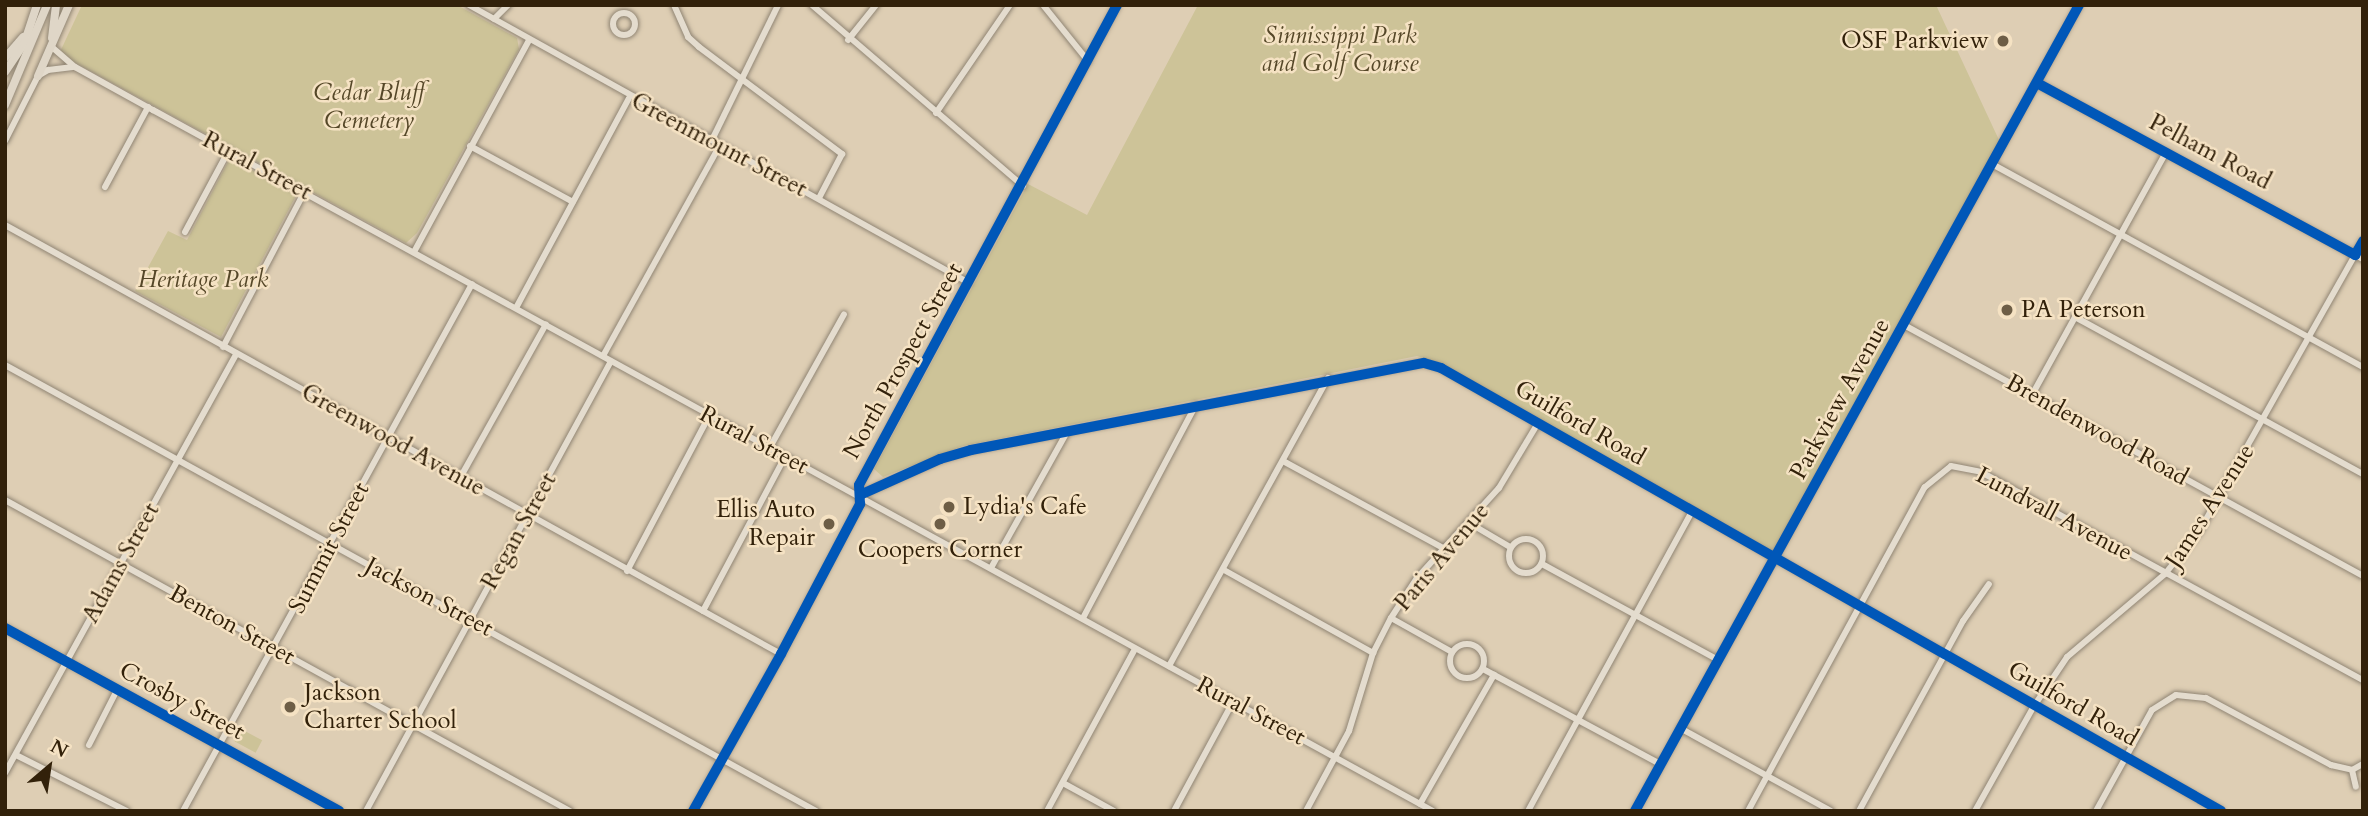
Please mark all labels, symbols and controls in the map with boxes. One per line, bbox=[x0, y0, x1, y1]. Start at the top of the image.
park label: Sinnissippi Park and Golf Course bbox=[1262, 22, 1418, 78]
place label: OSF Parkview bbox=[1841, 27, 1989, 55]
marker: OSF Parkview bbox=[1995, 33, 2011, 49]
park label: Cedar Bluff Cemetery bbox=[313, 79, 425, 135]
street label: Greenmount Street bbox=[626, 87, 812, 203]
street label: Pelham Road bbox=[2144, 108, 2276, 196]
street label: Rural Street bbox=[198, 125, 316, 207]
street label: North Prospect Street bbox=[837, 258, 969, 464]
park label: Heritage Park bbox=[138, 266, 268, 294]
place label: PA Peterson bbox=[2021, 296, 2146, 324]
marker: PA Peterson bbox=[1999, 302, 2015, 318]
street label: Parkview Avenue bbox=[1784, 314, 1896, 484]
street label: Brendenwood Road bbox=[2001, 368, 2193, 492]
street label: Guilford Road bbox=[1510, 374, 1650, 472]
street label: Greenwood Avenue bbox=[296, 378, 490, 502]
street label: Rural Street bbox=[695, 399, 813, 481]
street label: James Avenue bbox=[2159, 439, 2261, 573]
street label: Lundvall Avenue bbox=[1971, 461, 2137, 567]
street label: Regan Street bbox=[475, 468, 563, 594]
street label: Summit Street bbox=[282, 478, 376, 618]
place label: Lydia's Cafe bbox=[963, 493, 1087, 521]
place label: Ellis Auto Repair bbox=[716, 496, 815, 552]
street label: Paris Avenue bbox=[1388, 497, 1496, 617]
street label: Adams Street bbox=[76, 498, 166, 628]
marker: Lydia's Cafe bbox=[941, 499, 957, 515]
marker: Ellis Auto Repair bbox=[821, 516, 837, 532]
marker: Coopers Corner bbox=[932, 516, 948, 532]
place label: Coopers Corner bbox=[858, 536, 1022, 564]
street label: Jackson Street bbox=[360, 551, 498, 643]
street label: Benton Street bbox=[164, 579, 300, 671]
street label: Guilford Road bbox=[2003, 655, 2143, 753]
street label: Crosby Street bbox=[114, 656, 250, 746]
street label: Rural Street bbox=[1192, 670, 1310, 752]
place label: Jackson Charter School bbox=[304, 679, 457, 735]
marker: Jackson Charter School bbox=[282, 699, 298, 715]
north arrow bbox=[14, 732, 84, 802]
text: N bbox=[46, 733, 73, 764]

